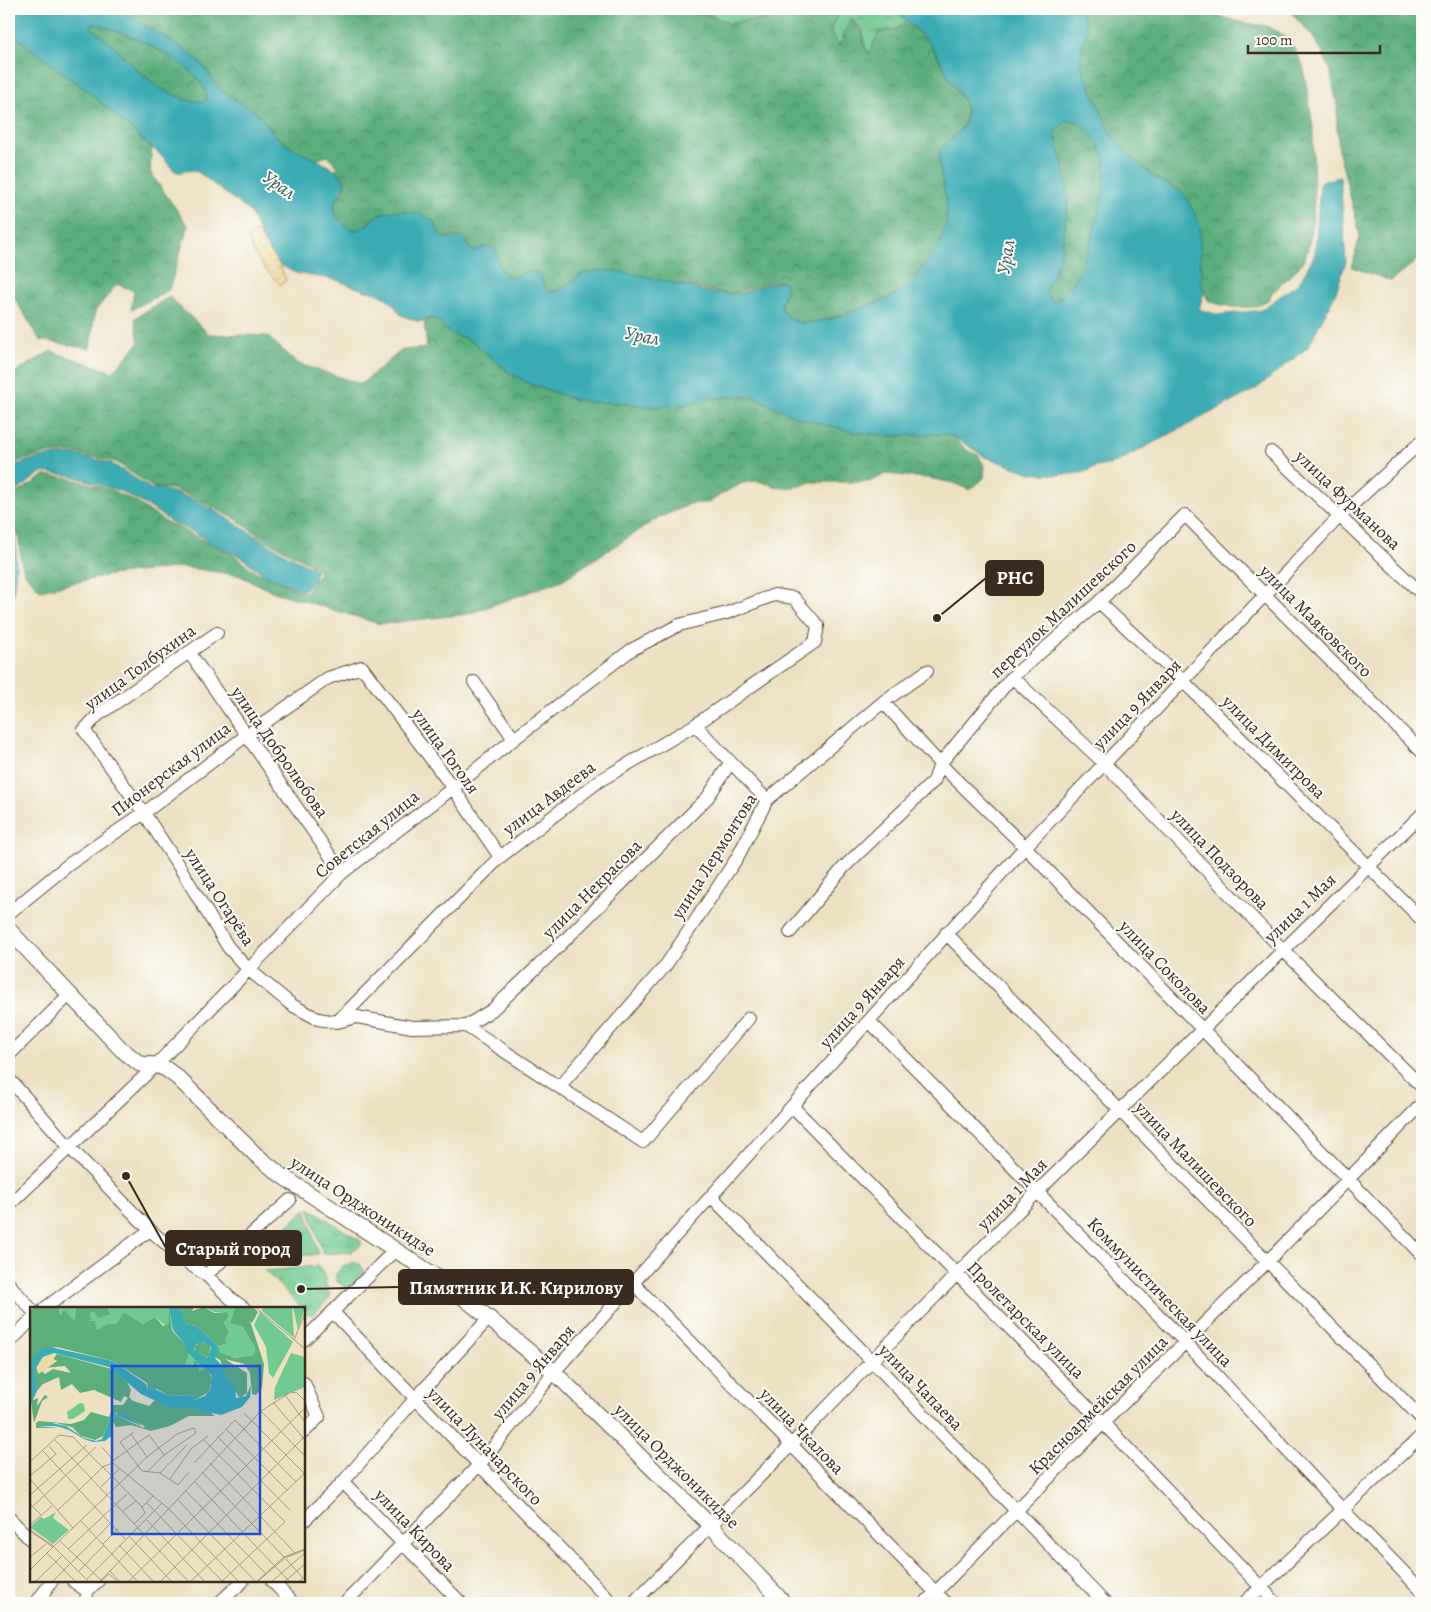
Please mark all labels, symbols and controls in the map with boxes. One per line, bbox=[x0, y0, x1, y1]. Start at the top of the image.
scale bar bbox=[1248, 22, 1381, 54]
text: 100 m bbox=[1256, 30, 1293, 50]
water label: Урал bbox=[257, 164, 301, 206]
water label: Урал bbox=[990, 237, 1022, 276]
water label: Урал bbox=[622, 320, 662, 352]
street label: улица Фурманова bbox=[1289, 444, 1407, 556]
street label: переулок Малишевского bbox=[985, 535, 1141, 683]
street label: улица Маяковского bbox=[1254, 559, 1378, 683]
callout: РНС bbox=[986, 561, 1043, 595]
text: РНС bbox=[997, 565, 1033, 591]
street label: улица Толбухина bbox=[79, 618, 201, 716]
street label: улица 9 Января bbox=[1087, 653, 1186, 755]
street label: улица Добролюбова bbox=[225, 681, 335, 823]
street label: улица Димитрова bbox=[1216, 689, 1332, 805]
street label: улица Гоголя bbox=[406, 702, 485, 799]
street label: Пионерская улица bbox=[106, 716, 236, 822]
street label: улица Авдеева bbox=[497, 755, 601, 841]
street label: Советская улица bbox=[310, 784, 425, 884]
street label: улица Лермонтова bbox=[665, 788, 763, 924]
street label: улица Подзорова bbox=[1165, 802, 1275, 915]
street label: улица Некрасова bbox=[536, 834, 647, 945]
street label: улица Огарёва bbox=[179, 843, 261, 951]
street label: улица 1 Мая bbox=[1258, 868, 1341, 949]
street label: улица Соколова bbox=[1113, 914, 1217, 1020]
street label: улица 9 Января bbox=[813, 950, 910, 1054]
street label: улица Малишевского bbox=[1129, 1095, 1262, 1232]
street label: улица Орджоникидзе bbox=[285, 1150, 440, 1262]
street label: улица 1 Мая bbox=[971, 1153, 1052, 1236]
street label: Коммунистическая улица bbox=[1082, 1212, 1239, 1373]
callout: Старый город bbox=[166, 1231, 301, 1265]
text: Старый город bbox=[176, 1236, 291, 1262]
street label: Пролетарская улица bbox=[962, 1256, 1091, 1385]
callout: Пямятник И.К. Кирилову bbox=[399, 1270, 633, 1304]
text: Пямятник И.К. Кирилову bbox=[409, 1275, 624, 1301]
inset map bbox=[30, 1307, 305, 1582]
street label: улица 9 Января bbox=[485, 1319, 580, 1425]
street label: Красноармейская улица bbox=[1023, 1330, 1173, 1480]
street label: улица Чапаева bbox=[873, 1338, 969, 1436]
street label: улица Луначарского bbox=[421, 1381, 548, 1511]
street label: улица Чкалова bbox=[754, 1382, 850, 1480]
street label: улица Орджоникидзе bbox=[608, 1397, 745, 1534]
street label: улица Кирова bbox=[369, 1482, 461, 1577]

